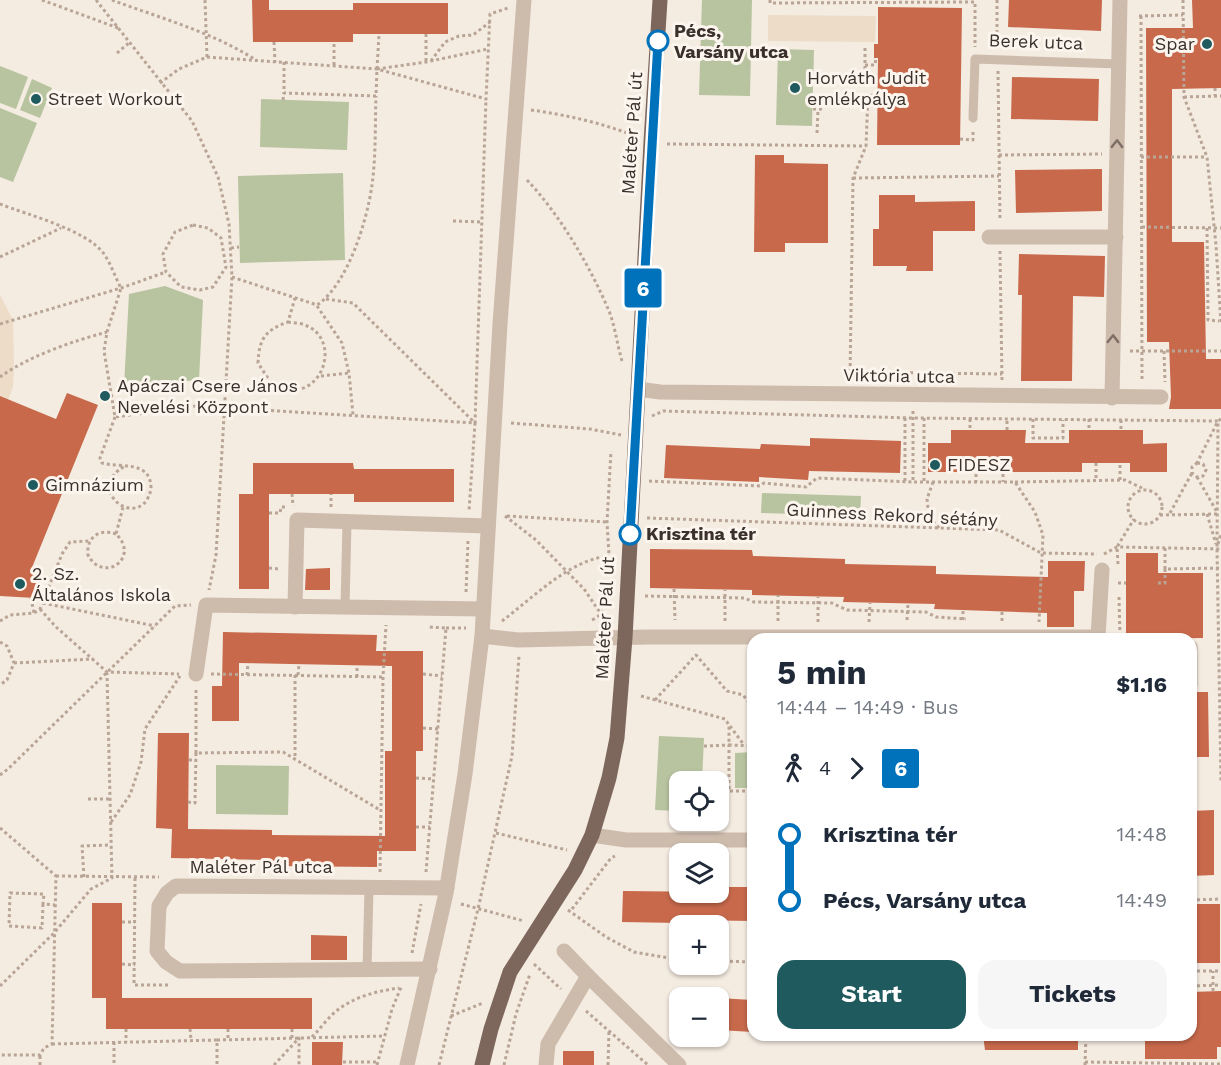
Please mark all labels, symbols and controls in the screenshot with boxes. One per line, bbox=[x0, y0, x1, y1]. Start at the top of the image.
place label: Pécs, Varsány utca bbox=[674, 20, 789, 62]
street label: Berek utca bbox=[988, 29, 1084, 54]
marker: Pécs, Varsány utca bbox=[647, 30, 669, 52]
place label: Spar bbox=[1155, 33, 1195, 54]
marker: Spar bbox=[1200, 37, 1214, 51]
place label: Horváth Judit emlékpálya bbox=[807, 67, 927, 109]
street label: Maléter Pál út bbox=[617, 70, 646, 195]
marker: Horváth Judit emlékpálya bbox=[788, 81, 802, 95]
place label: Street Workout bbox=[48, 88, 183, 109]
marker: Street Workout bbox=[29, 92, 43, 106]
one-way arrow bbox=[1111, 140, 1123, 149]
line badge: 6 bbox=[624, 268, 662, 308]
text: 6 bbox=[637, 276, 649, 301]
one-way arrow bbox=[1107, 335, 1119, 344]
street label: Viktória utca bbox=[843, 364, 955, 387]
place label: Apáczai Csere János Nevelési Központ bbox=[117, 375, 298, 417]
marker: Apáczai Csere János Nevelési Központ bbox=[98, 389, 112, 403]
place label: FIDESZ bbox=[947, 454, 1011, 475]
marker: FIDESZ bbox=[928, 458, 942, 472]
place label: Gimnázium bbox=[45, 474, 144, 495]
marker: Gimnázium bbox=[26, 478, 40, 492]
street label: Guinness Rekord sétány bbox=[786, 498, 999, 531]
marker: Krisztina tér bbox=[619, 523, 641, 545]
place label: Krisztina tér bbox=[646, 523, 756, 544]
street label: Maléter Pál út bbox=[591, 556, 618, 680]
place label: 2. Sz. Általános Iskola bbox=[32, 563, 171, 605]
marker: 2. Sz. Általános Iskola bbox=[13, 577, 27, 591]
text: 5 min bbox=[777, 653, 867, 692]
text: $1.16 bbox=[1116, 672, 1167, 697]
text: 14:44 – 14:49 · Bus bbox=[777, 695, 959, 719]
icon: walk bbox=[777, 752, 810, 785]
icon: forward bbox=[840, 752, 873, 785]
text: 4 bbox=[819, 756, 831, 780]
text: 6 bbox=[894, 756, 907, 781]
map controls bbox=[669, 771, 729, 1047]
button: locate bbox=[669, 771, 729, 831]
text: Krisztina tér bbox=[823, 822, 957, 847]
text: 14:48 bbox=[1117, 822, 1167, 846]
button: layers bbox=[669, 843, 729, 903]
street label: Maléter Pál utca bbox=[189, 856, 333, 877]
text: Pécs, Varsány utca bbox=[823, 888, 1026, 913]
text: 14:49 bbox=[1117, 888, 1167, 912]
button: + bbox=[669, 915, 729, 975]
button: Start bbox=[777, 960, 966, 1029]
button: Tickets bbox=[978, 960, 1167, 1029]
button: − bbox=[669, 987, 729, 1047]

